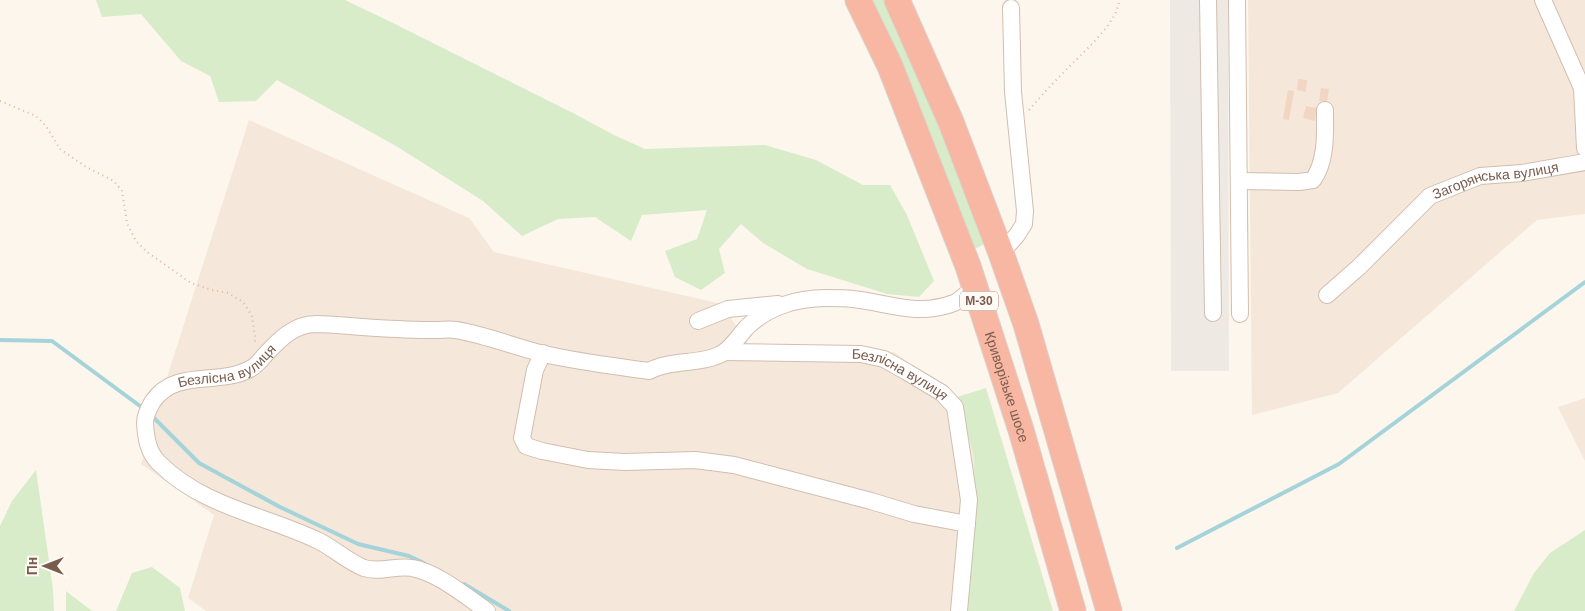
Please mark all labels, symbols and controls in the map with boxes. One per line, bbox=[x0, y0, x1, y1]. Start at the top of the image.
street label: Загорянська вулиця bbox=[1430, 159, 1560, 202]
road number: М-30 bbox=[960, 292, 998, 310]
street label: Криворізьке шосе bbox=[982, 330, 1032, 444]
street label: Безлісна вулиця bbox=[176, 341, 279, 390]
street label: Безлісна вулиця bbox=[852, 346, 952, 403]
north arrow bbox=[20, 541, 70, 591]
text: Пн bbox=[24, 557, 40, 575]

